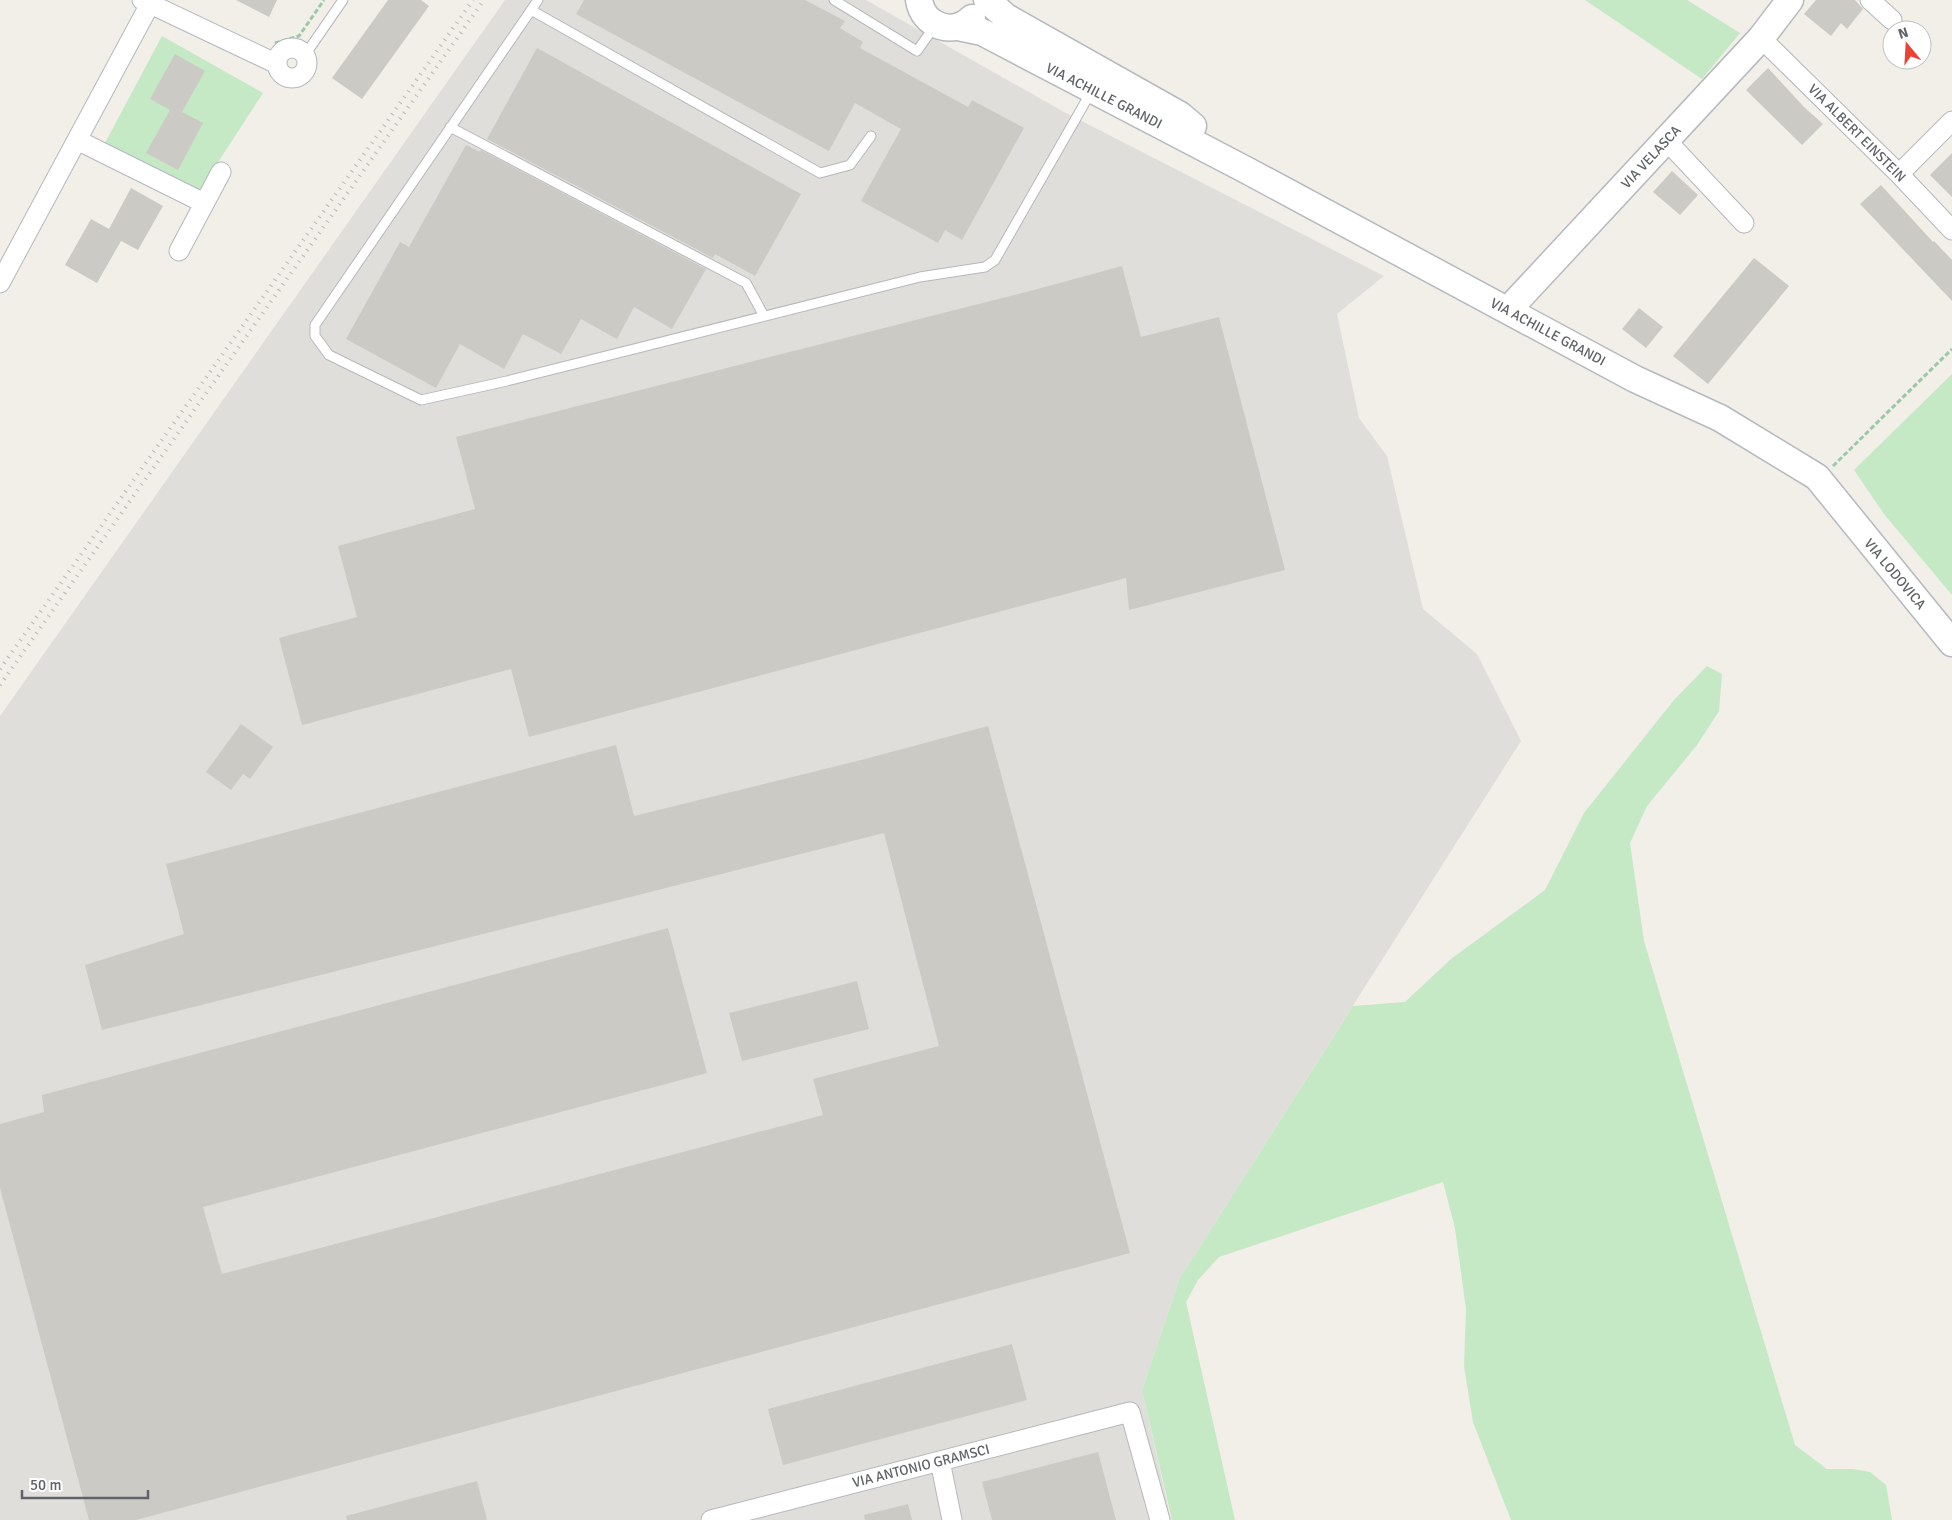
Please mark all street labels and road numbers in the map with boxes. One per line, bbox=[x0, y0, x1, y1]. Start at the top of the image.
street label: VIA ACHILLE GRANDI bbox=[1043, 59, 1165, 133]
street label: VIA ALBERT EINSTEIN bbox=[1804, 80, 1910, 186]
street label: VIA VELASCA bbox=[1617, 122, 1685, 192]
street label: VIA ACHILLE GRANDI bbox=[1487, 294, 1609, 370]
street label: VIA LODOVICA bbox=[1860, 535, 1930, 613]
street label: VIA ANTONIO GRAMSCI bbox=[851, 1441, 991, 1491]

